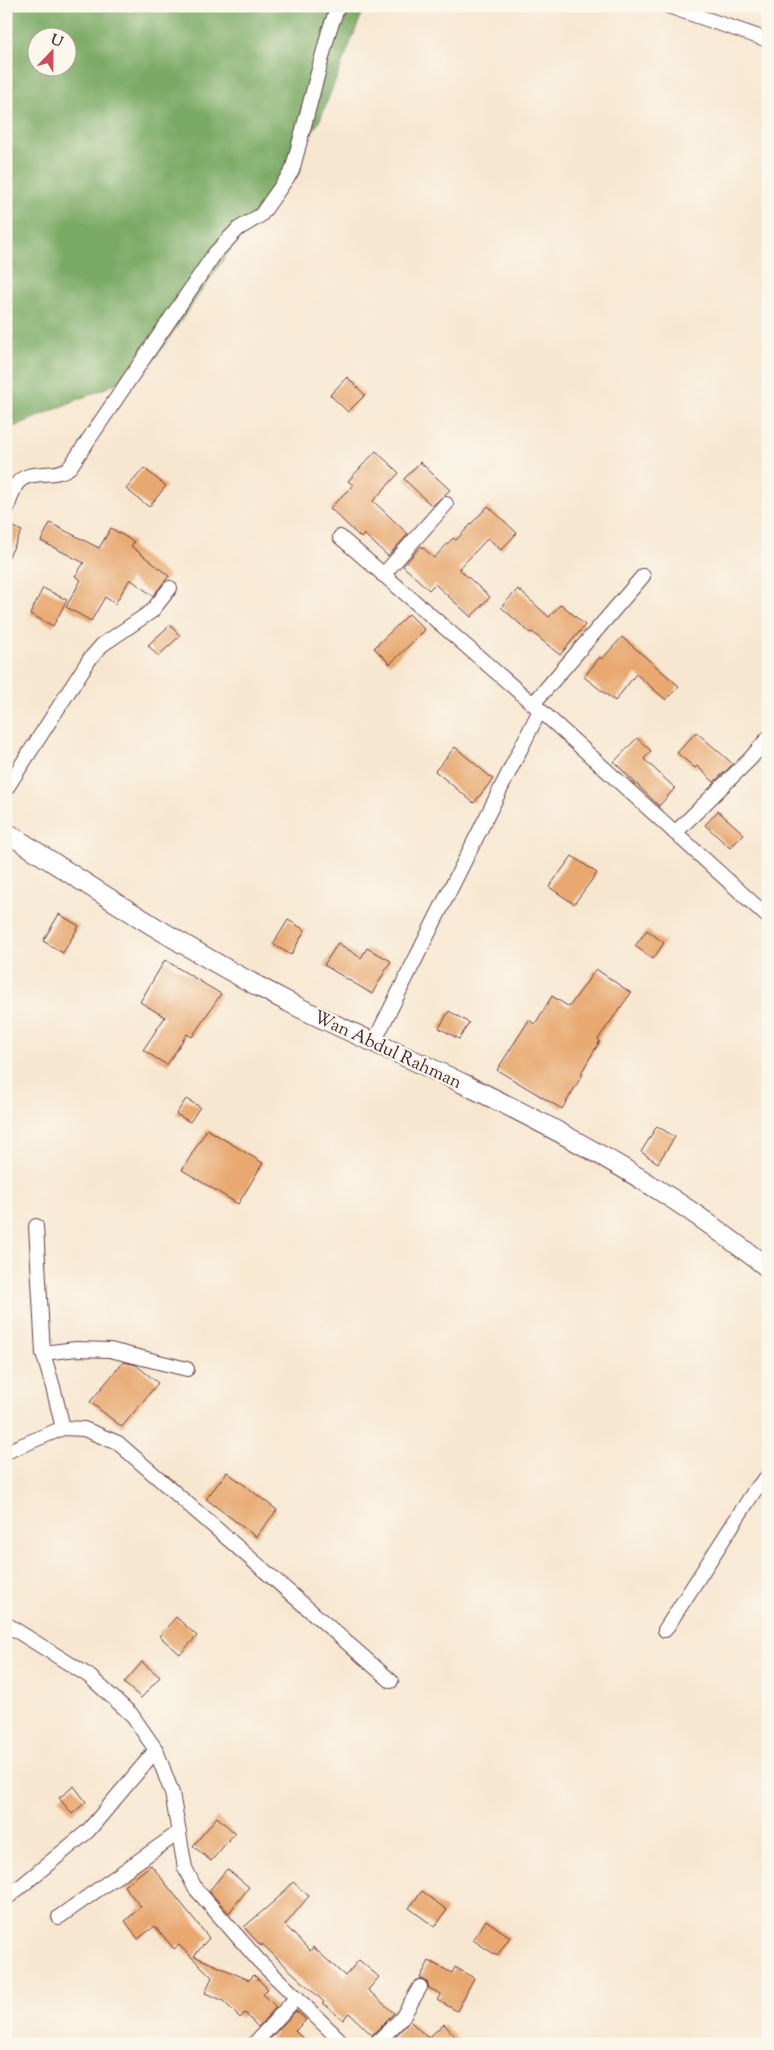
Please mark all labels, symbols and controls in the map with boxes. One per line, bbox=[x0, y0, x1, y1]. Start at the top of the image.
north arrow bbox=[28, 28, 78, 78]
text: U bbox=[47, 30, 66, 53]
street label: Wan Abdul Rahman bbox=[309, 1005, 466, 1097]

